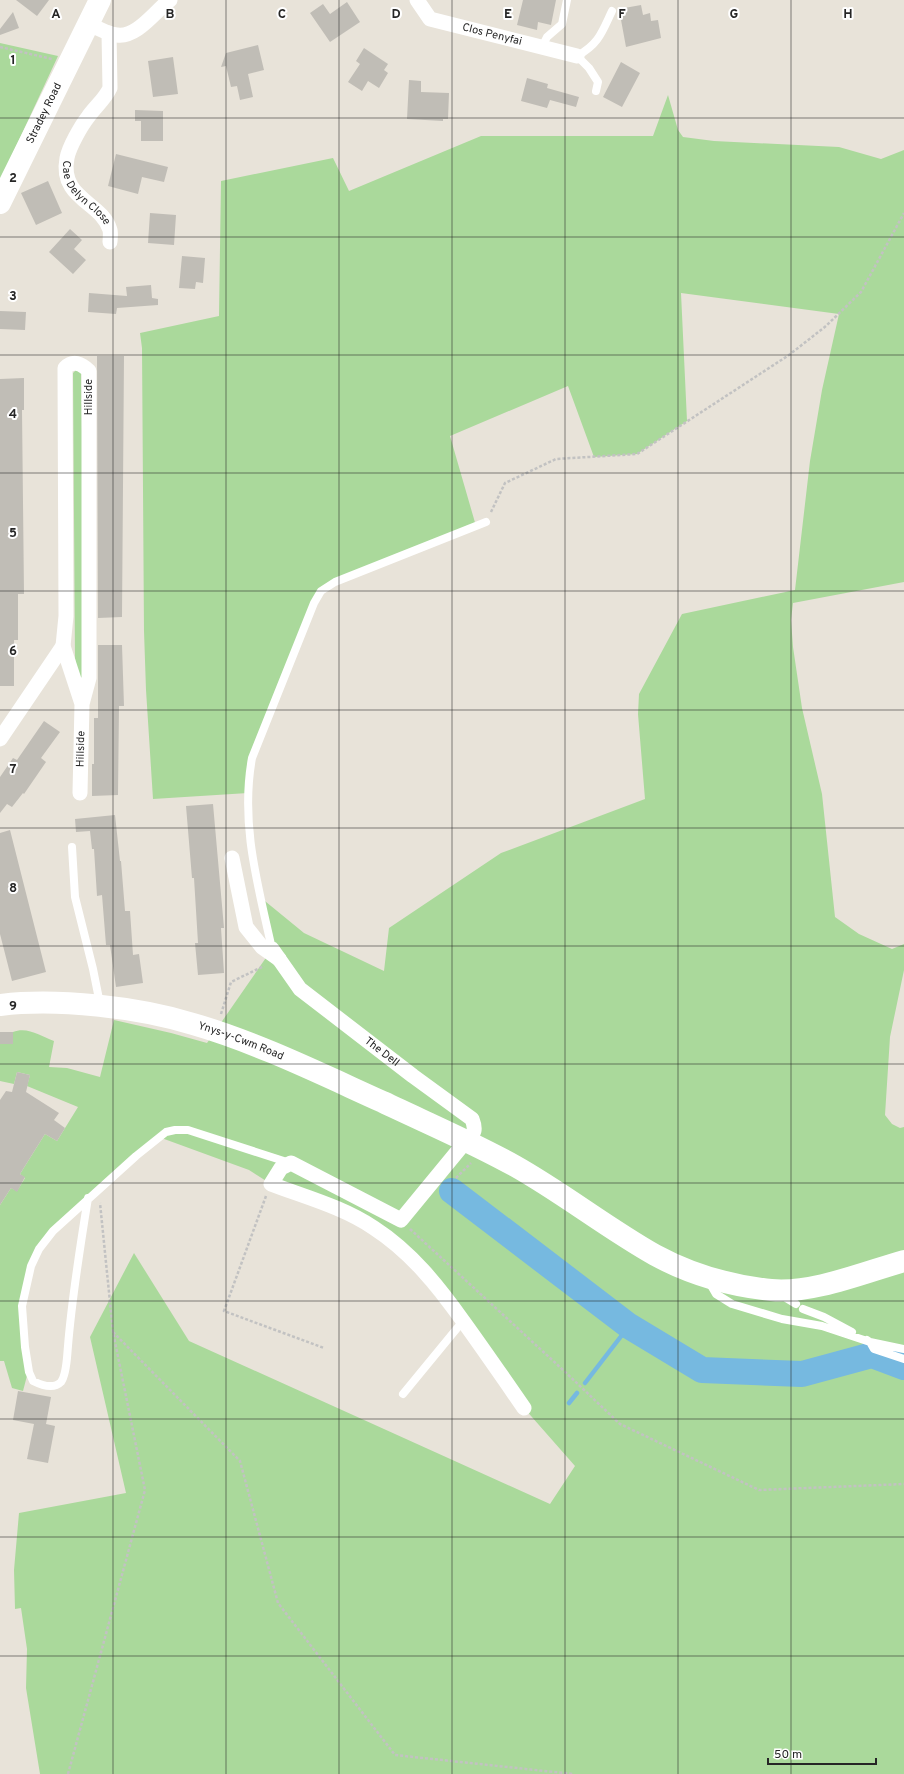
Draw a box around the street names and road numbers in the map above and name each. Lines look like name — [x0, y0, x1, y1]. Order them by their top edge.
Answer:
street label: Clos Penyfai — [461, 20, 523, 49]
street label: Stradey Road — [23, 81, 65, 146]
street label: Cae Delyn Close — [59, 160, 114, 228]
street label: Hillside — [82, 379, 96, 415]
street label: Hillside — [74, 731, 88, 767]
street label: Ynys-y-Cwm Road — [196, 1019, 286, 1064]
street label: The Dell — [361, 1034, 402, 1070]

